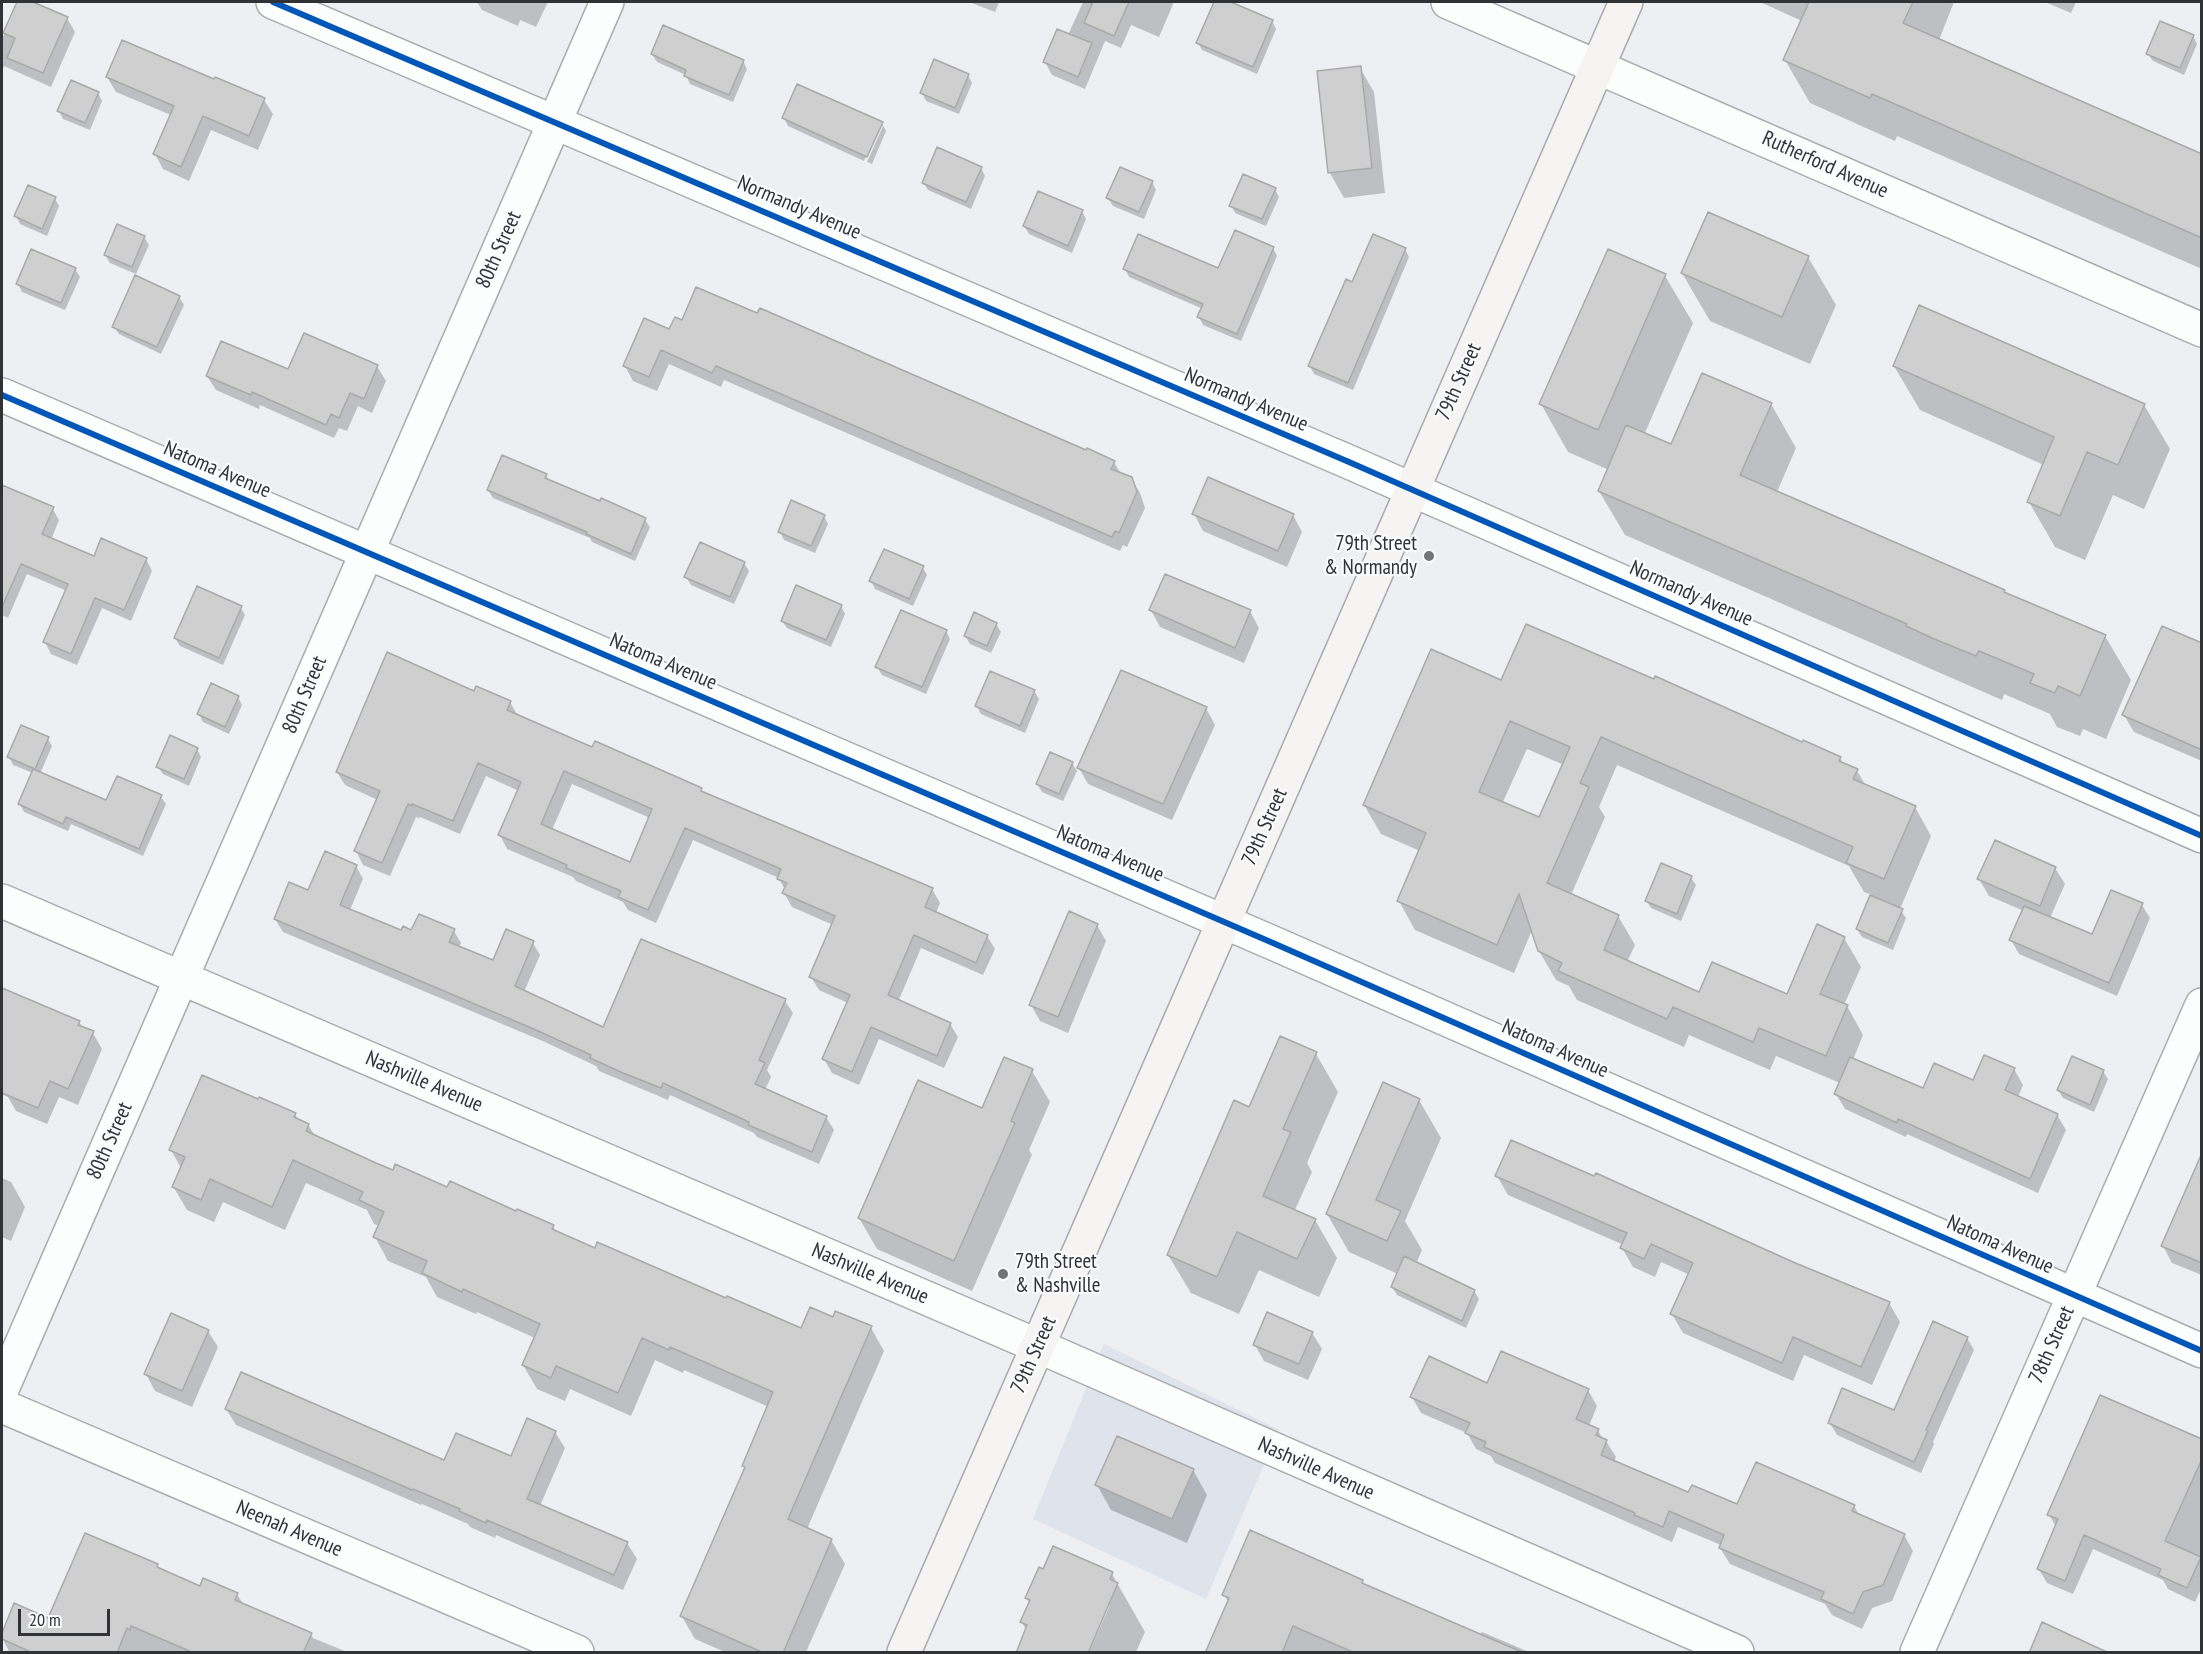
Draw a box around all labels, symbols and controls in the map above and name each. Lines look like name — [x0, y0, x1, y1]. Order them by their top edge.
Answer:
street label: Rutherford Avenue — [1758, 126, 1892, 204]
street label: Normandy Avenue — [733, 171, 865, 245]
street label: 80th Street — [471, 207, 527, 293]
street label: 79th Street — [1431, 339, 1487, 425]
street label: Normandy Avenue — [1180, 363, 1312, 437]
street label: Natoma Avenue — [160, 436, 274, 504]
place label: 79th Street & Normandy — [1324, 531, 1417, 581]
marker: 79th Street & Normandy — [1422, 549, 1436, 563]
street label: Normandy Avenue — [1626, 556, 1756, 632]
street label: Natoma Avenue — [606, 628, 720, 696]
street label: 80th Street — [277, 652, 333, 738]
street label: 79th Street — [1237, 784, 1293, 870]
street label: Natoma Avenue — [1053, 820, 1167, 888]
street label: Natoma Avenue — [1498, 1014, 1612, 1084]
street label: Nashville Avenue — [362, 1046, 486, 1118]
street label: 80th Street — [82, 1098, 138, 1184]
street label: Natoma Avenue — [1943, 1210, 2057, 1280]
street label: Nashville Avenue — [808, 1238, 932, 1310]
place label: 79th Street & Nashville — [1015, 1249, 1100, 1299]
marker: 79th Street & Nashville — [996, 1267, 1010, 1281]
street label: 78th Street — [2024, 1302, 2080, 1388]
street label: 79th Street — [1006, 1312, 1062, 1398]
street label: Nashville Avenue — [1254, 1432, 1378, 1506]
street label: Neenah Avenue — [232, 1495, 346, 1563]
scale bar — [21, 1597, 112, 1635]
text: 20 m — [29, 1608, 61, 1631]

